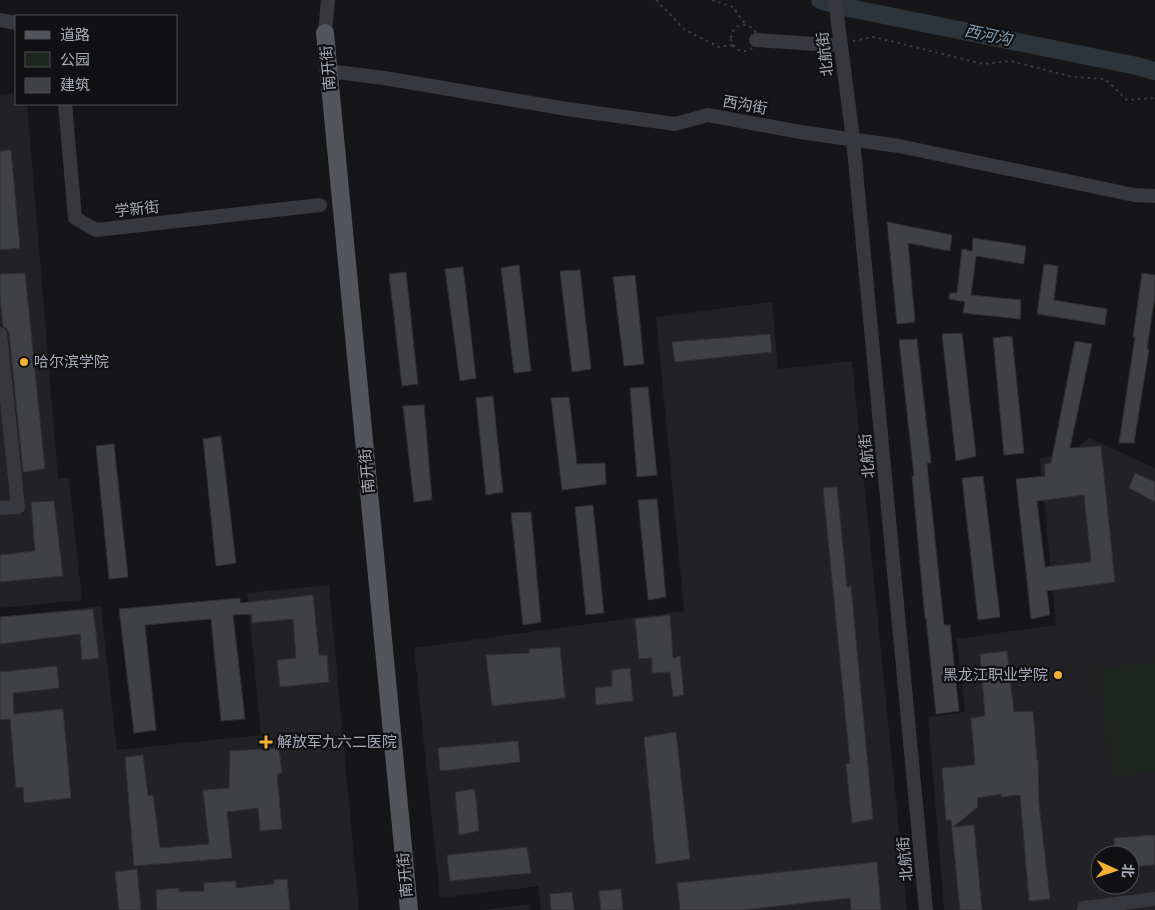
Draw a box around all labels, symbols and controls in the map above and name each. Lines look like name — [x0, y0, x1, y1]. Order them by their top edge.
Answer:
legend — [15, 15, 178, 105]
water label: 西河沟 — [963, 21, 1015, 50]
text: 道路 — [60, 26, 90, 44]
street label: 北航街 — [813, 31, 837, 77]
street label: 南开街 — [317, 45, 339, 91]
text: 公园 — [60, 51, 90, 69]
text: 建筑 — [60, 76, 90, 94]
street label: 西沟街 — [721, 92, 769, 118]
street label: 学新街 — [114, 198, 160, 220]
place label: 哈尔滨学院 — [34, 353, 109, 371]
marker: 哈尔滨学院 — [18, 356, 30, 368]
street label: 北航街 — [856, 433, 878, 479]
street label: 南开街 — [356, 448, 378, 494]
place label: 黑龙江职业学院 — [943, 666, 1048, 684]
marker: 黑龙江职业学院 — [1052, 669, 1064, 681]
place label: 解放军九六二医院 — [277, 733, 397, 751]
marker: 解放军九六二医院 — [259, 735, 273, 749]
street label: 北航街 — [894, 836, 916, 882]
north arrow — [1090, 845, 1140, 895]
street label: 南开街 — [394, 852, 416, 898]
text: 北 — [1119, 863, 1136, 878]

